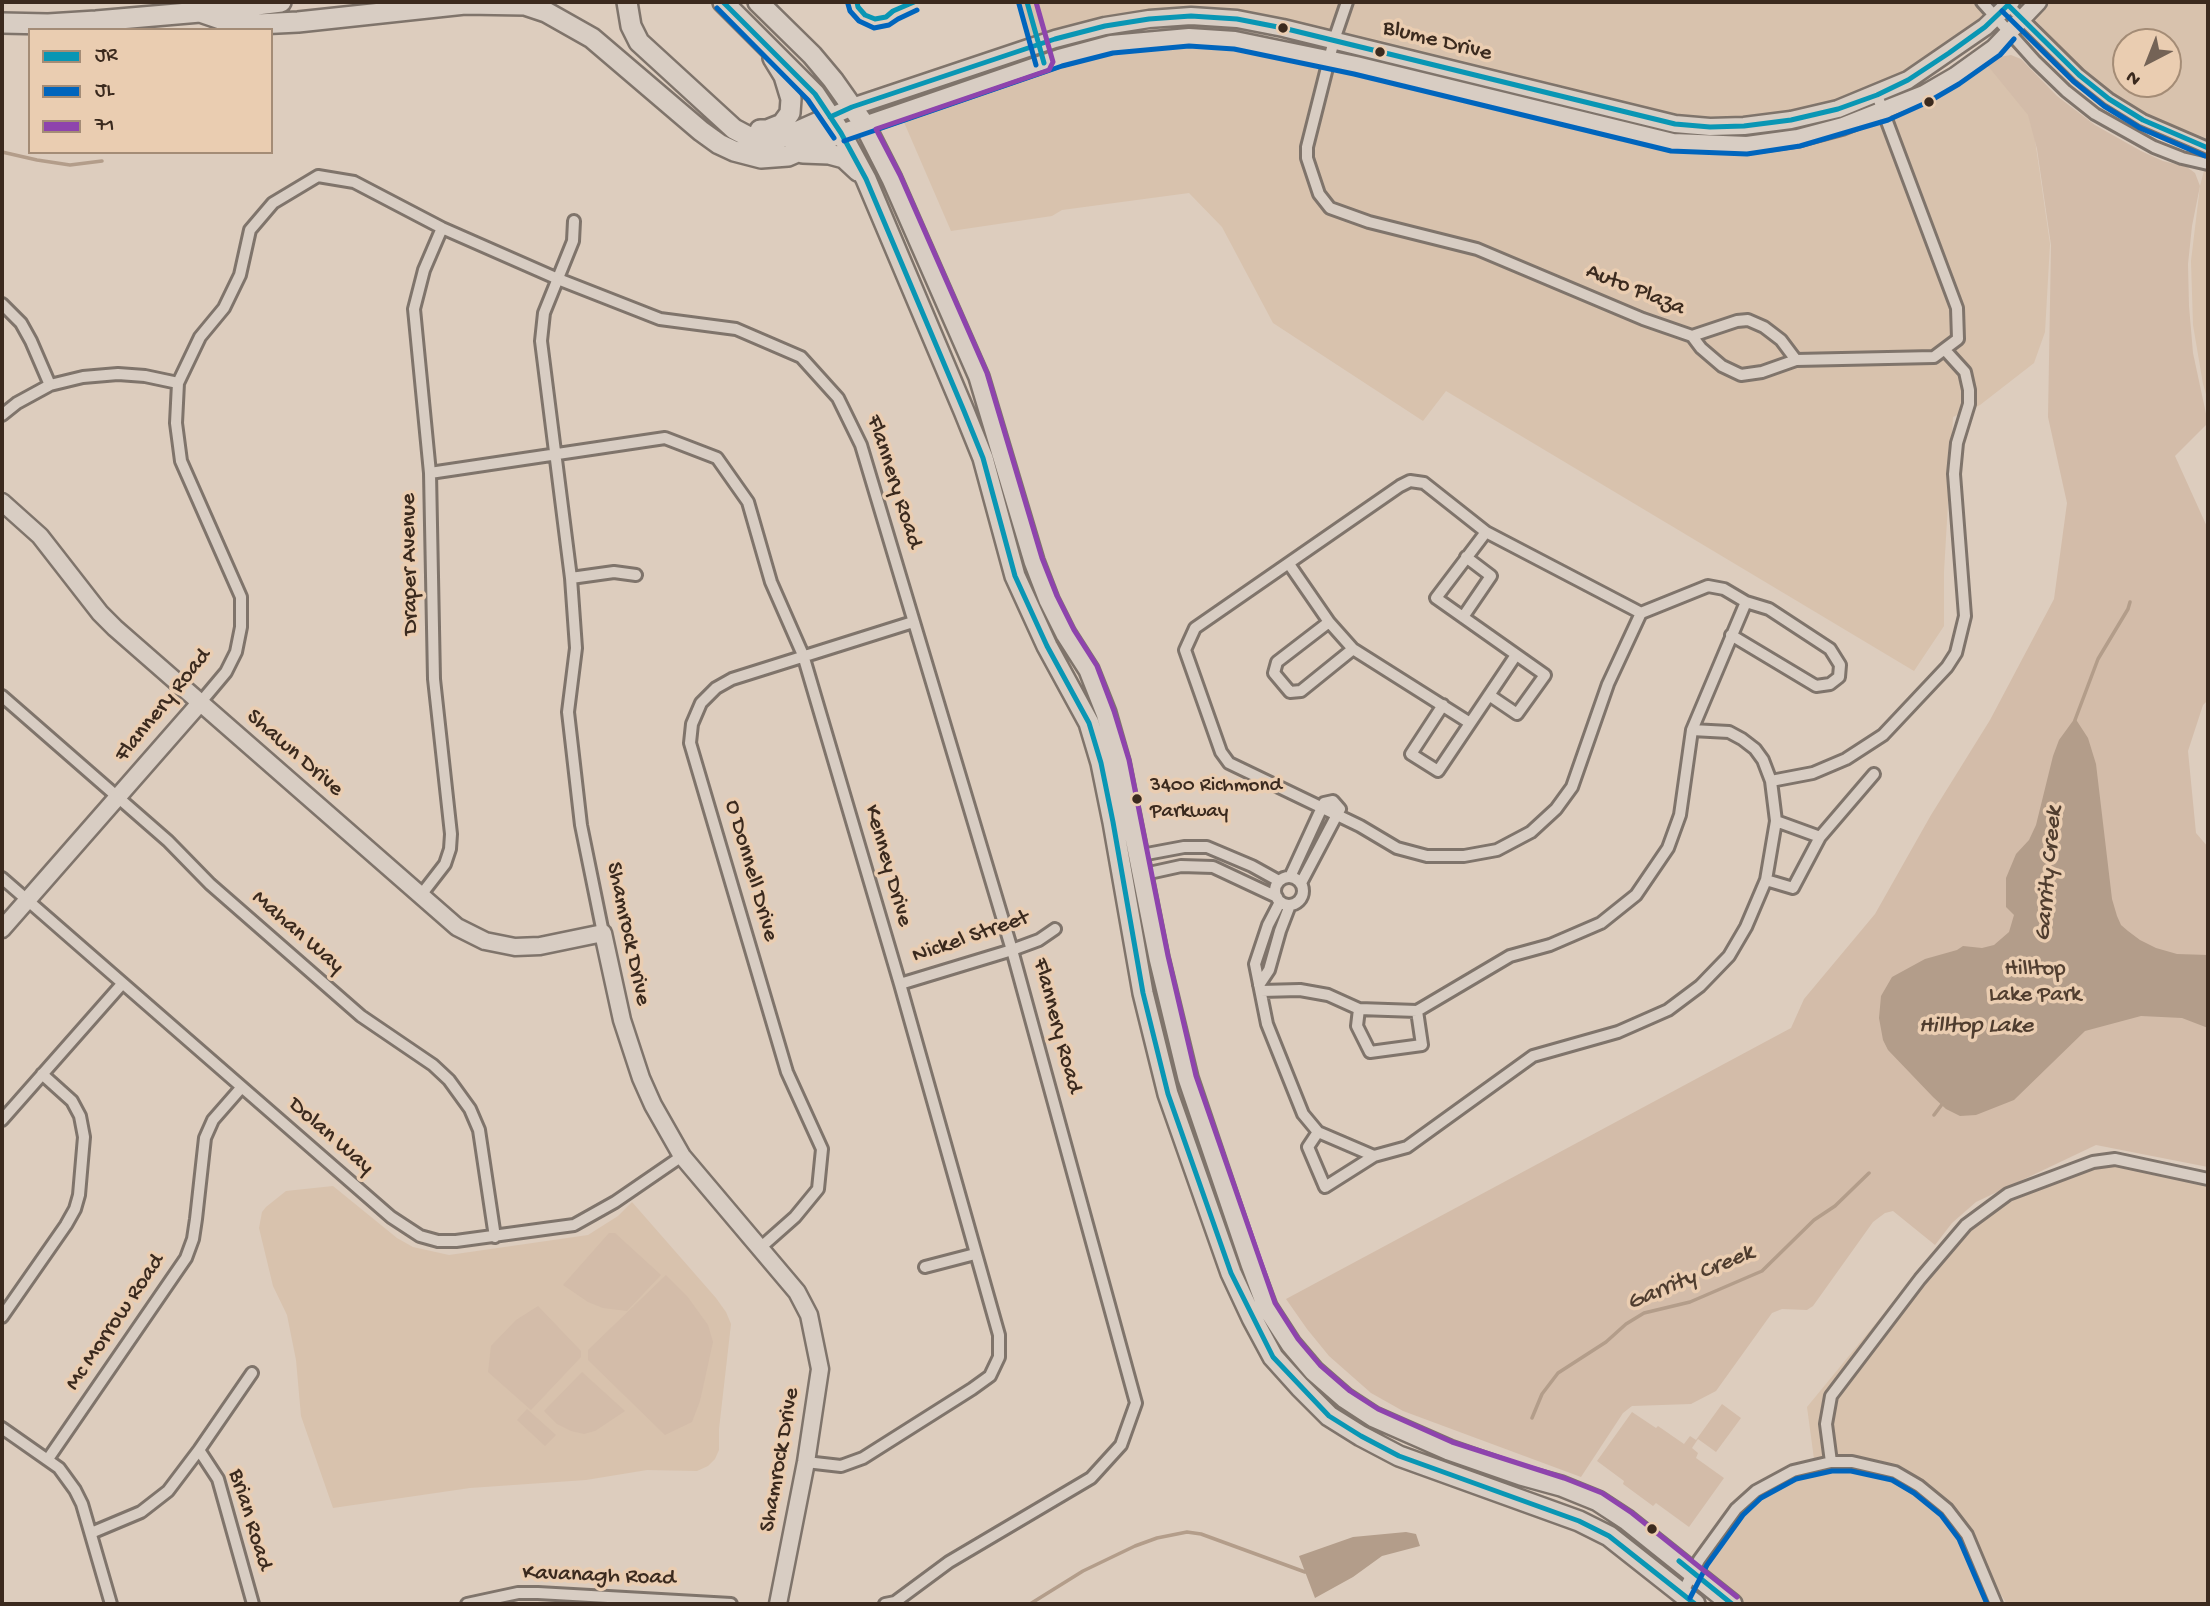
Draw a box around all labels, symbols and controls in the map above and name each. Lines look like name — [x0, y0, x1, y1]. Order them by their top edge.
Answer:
street label: Blume Drive — [1380, 15, 1494, 69]
unlabelled marker — [1276, 21, 1290, 35]
legend — [28, 28, 273, 154]
north arrow — [2112, 28, 2182, 98]
text: JR — [95, 44, 117, 69]
unlabelled marker — [1373, 45, 1387, 59]
text: N — [2122, 65, 2146, 90]
text: JL — [95, 79, 114, 104]
unlabelled marker — [1922, 95, 1936, 109]
text: 71 — [95, 114, 114, 139]
street label: Auto Plaza — [1581, 259, 1689, 323]
street label: Flannery Road — [858, 412, 928, 552]
street label: Draper Avenue — [396, 493, 426, 635]
street label: Flannery Road — [110, 644, 218, 768]
street label: Shawn Drive — [240, 704, 348, 804]
place label: 3400 Richmond Parkway — [1150, 774, 1282, 824]
marker: 3400 Richmond Parkway — [1130, 792, 1144, 806]
street label: O Donnell Drive — [717, 797, 783, 945]
street label: Kenney Drive — [856, 802, 918, 930]
water label: Garrity Creek — [2030, 806, 2070, 942]
street label: Shamrock Drive — [598, 860, 656, 1008]
street label: Mahan Way — [245, 885, 349, 981]
street label: Nickel Street — [909, 905, 1033, 971]
street label: Flannery Road — [1025, 956, 1087, 1096]
park label: Hilltop Lake Park — [1989, 956, 2081, 1010]
water label: Hilltop Lake — [1919, 1013, 2033, 1041]
street label: Dolan Way — [281, 1092, 379, 1182]
water label: Garrity Creek — [1623, 1239, 1759, 1319]
street label: Mc Morrow Road — [60, 1249, 172, 1397]
street label: Shamrock Drive — [755, 1386, 807, 1534]
street label: Brian Road — [221, 1466, 277, 1574]
unlabelled marker — [1645, 1522, 1659, 1536]
street label: Kavanagh Road — [522, 1561, 676, 1593]

